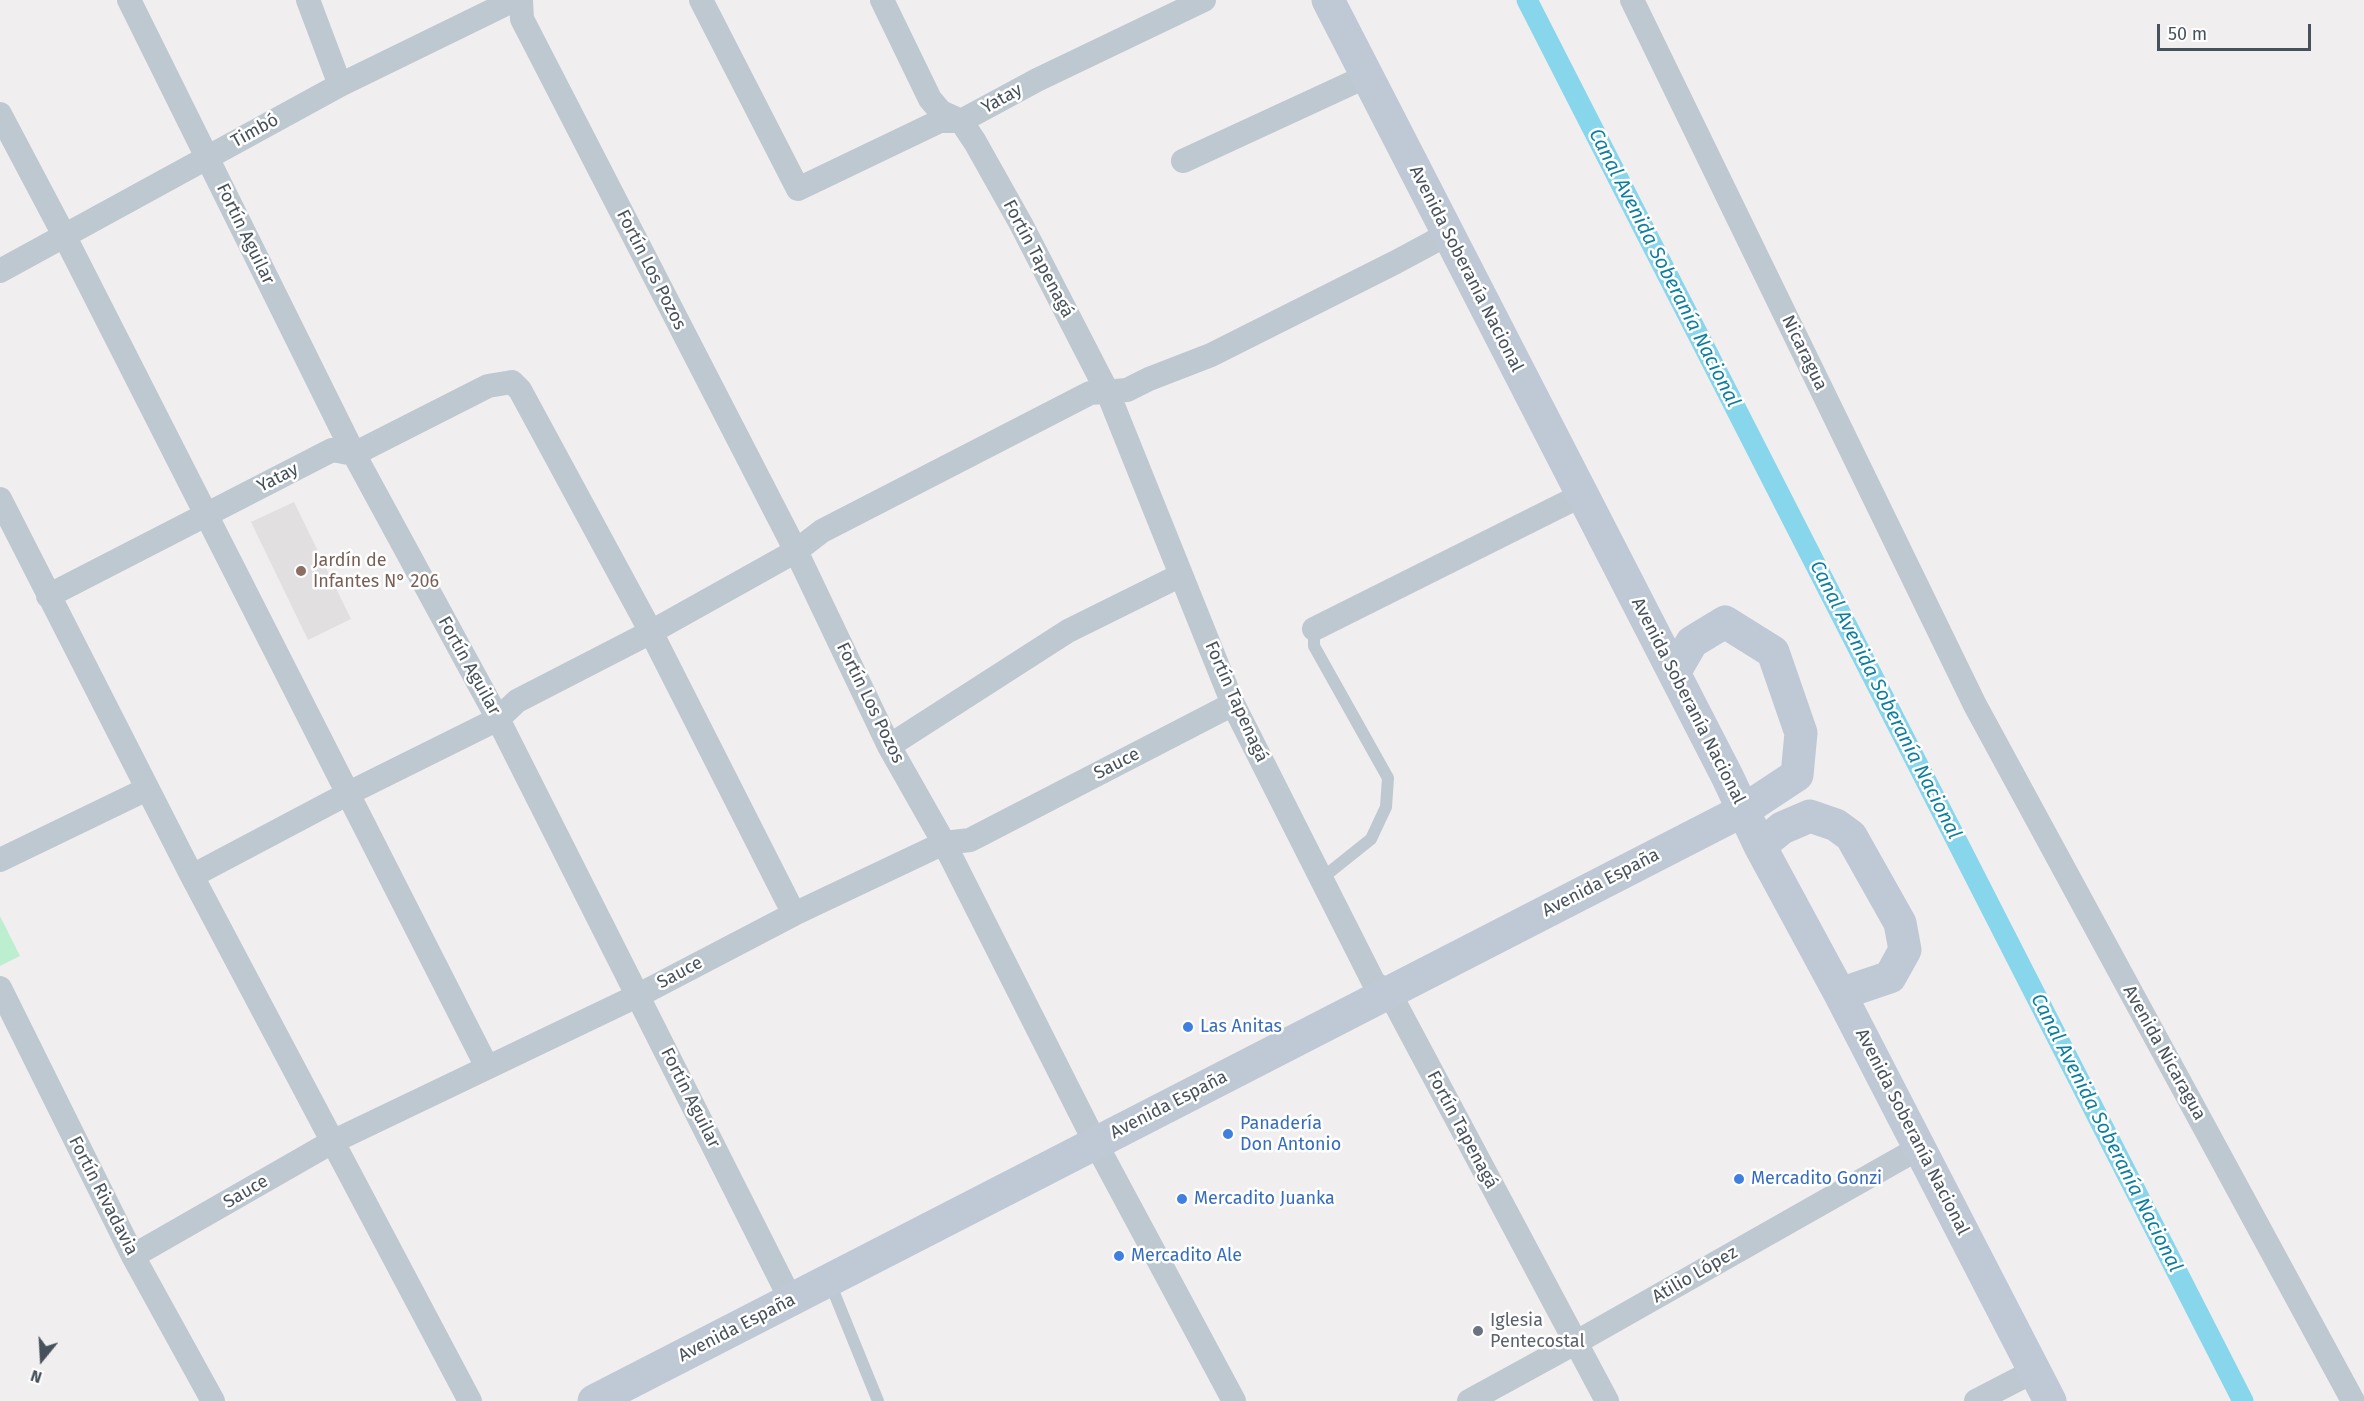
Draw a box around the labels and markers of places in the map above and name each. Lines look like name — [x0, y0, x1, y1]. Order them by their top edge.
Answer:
place label: Jardín de Infantes N° 206 — [313, 550, 439, 592]
marker: Jardín de Infantes N° 206 — [294, 564, 308, 578]
place label: Las Anitas — [1200, 1016, 1282, 1038]
marker: Las Anitas — [1181, 1020, 1195, 1034]
place label: Panadería Don Antonio — [1240, 1113, 1341, 1156]
marker: Panadería Don Antonio — [1221, 1127, 1235, 1141]
place label: Mercadito Gonzi — [1751, 1168, 1882, 1190]
marker: Mercadito Gonzi — [1732, 1172, 1746, 1186]
place label: Mercadito Juanka — [1194, 1188, 1335, 1210]
marker: Mercadito Juanka — [1175, 1192, 1189, 1206]
place label: Mercadito Ale — [1131, 1245, 1242, 1267]
marker: Mercadito Ale — [1112, 1249, 1126, 1263]
place label: Iglesia Pentecostal — [1490, 1310, 1585, 1352]
marker: Iglesia Pentecostal — [1471, 1324, 1485, 1338]

